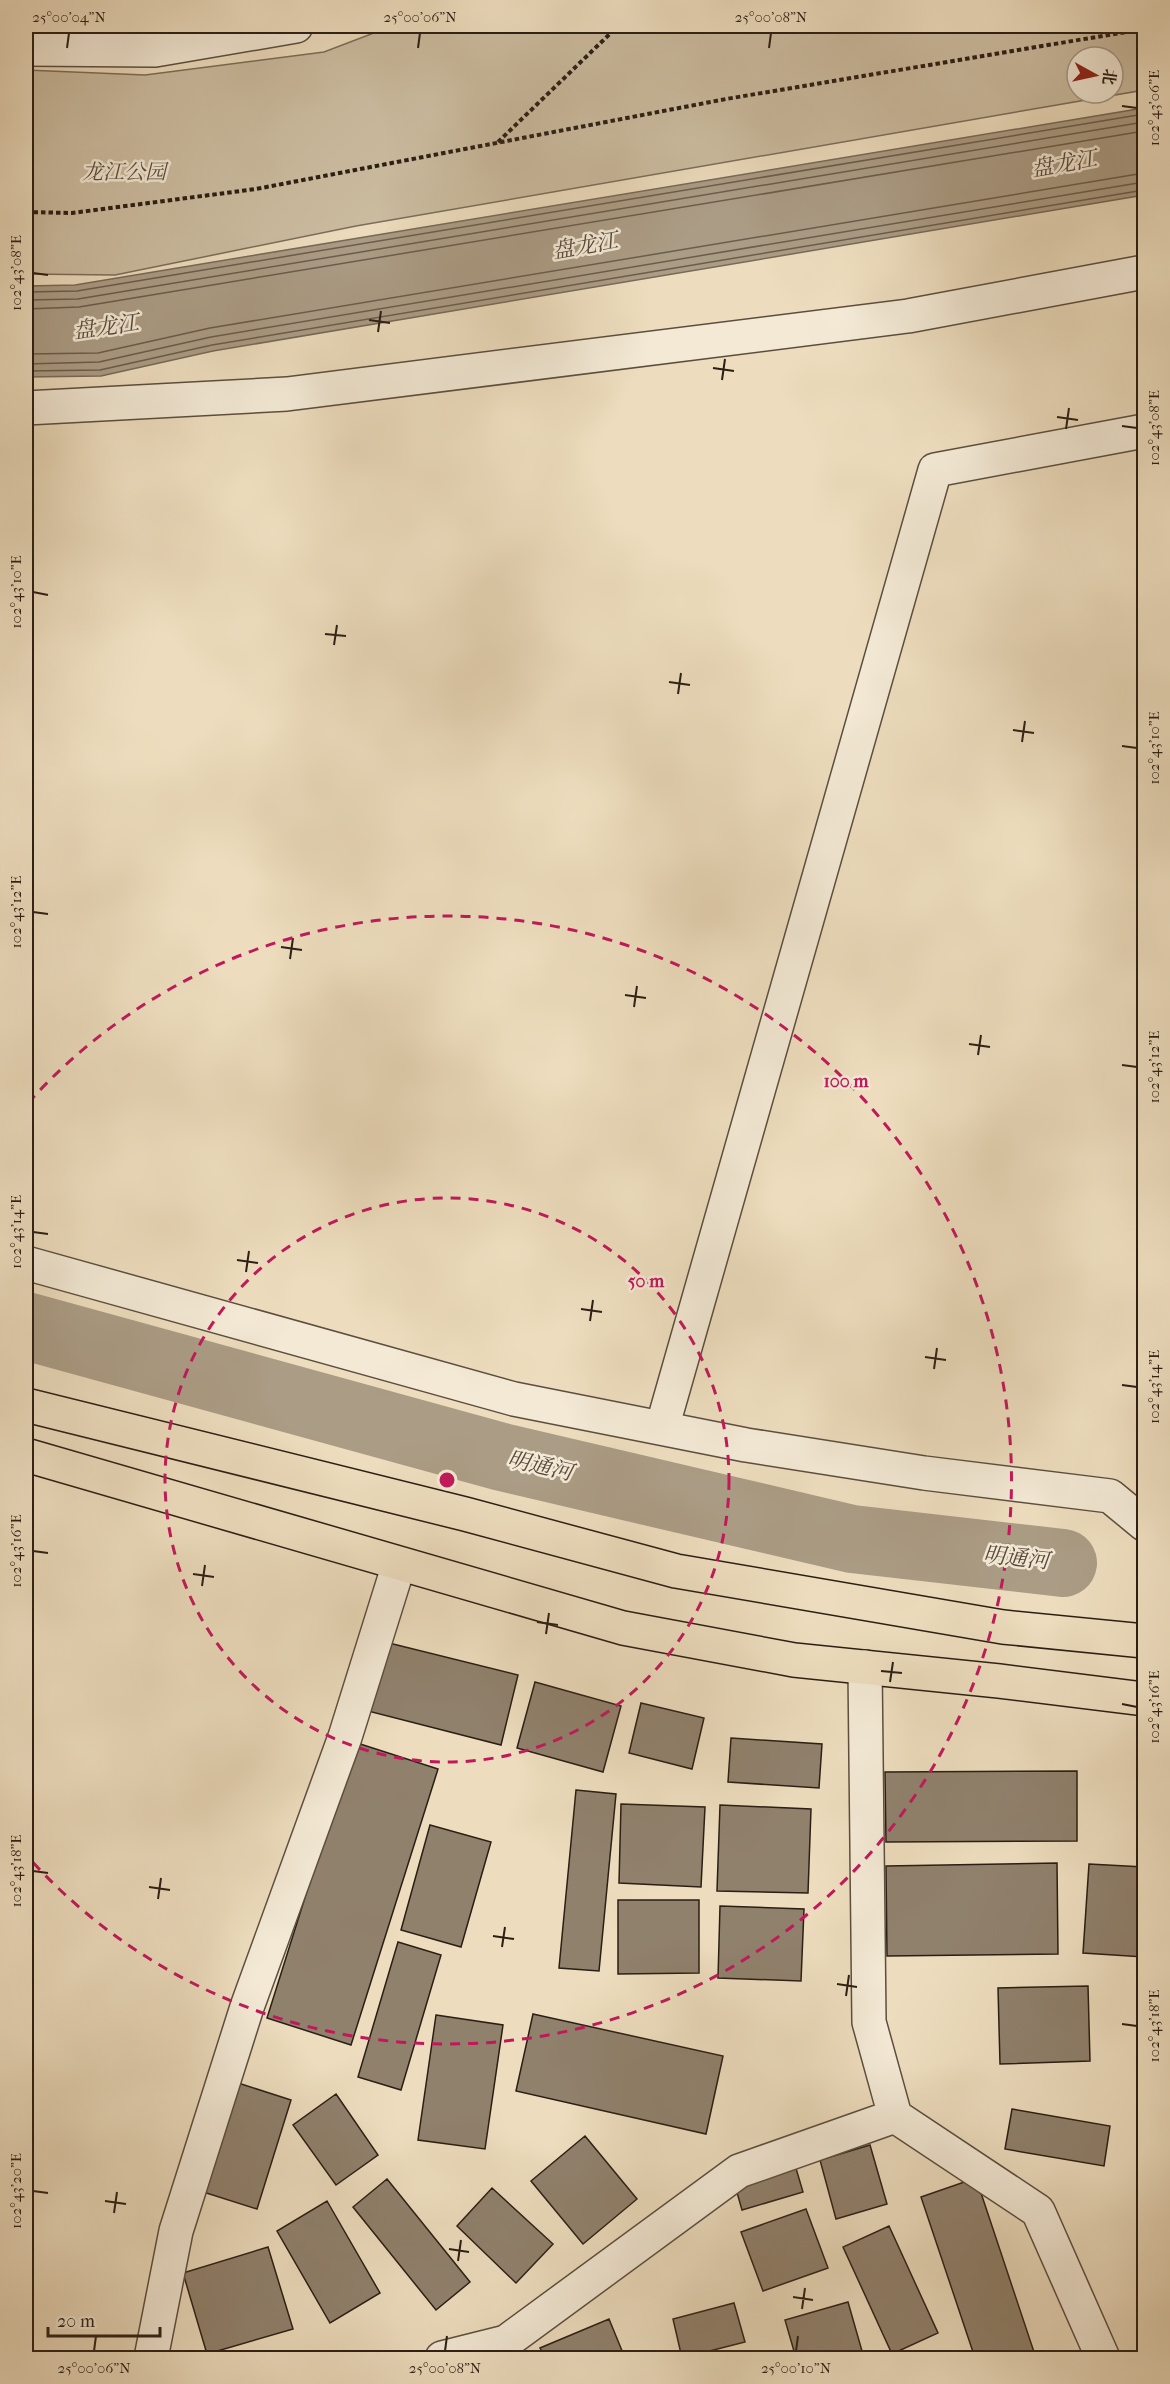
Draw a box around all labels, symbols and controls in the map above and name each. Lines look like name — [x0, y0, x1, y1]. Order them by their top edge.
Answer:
text: 25°00'04"N — [32, 8, 106, 26]
text: 25°00'06"N — [383, 8, 457, 26]
text: 25°00'08"N — [735, 8, 808, 26]
north arrow — [1065, 45, 1125, 105]
text: 北 — [1099, 68, 1120, 86]
text: 102°43'06"E — [1145, 70, 1163, 146]
water label: 盘龙江 — [1029, 145, 1102, 183]
park label: 龙江公园 — [82, 160, 169, 184]
water label: 盘龙江 — [550, 227, 623, 265]
text: 102°43'08"E — [7, 235, 25, 311]
water label: 盘龙江 — [72, 309, 143, 344]
text: 102°43'08"E — [1145, 390, 1163, 466]
text: 102°43'10"E — [7, 555, 25, 629]
text: 102°43'10"E — [1145, 711, 1163, 785]
text: 102°43'12"E — [7, 875, 25, 949]
text: 102°43'12"E — [1145, 1030, 1163, 1104]
text: 100 m — [823, 1071, 870, 1092]
text: 102°43'14"E — [7, 1195, 25, 1269]
text: 50 m — [628, 1271, 665, 1292]
text: 102°43'14"E — [1145, 1350, 1163, 1424]
water label: 明通河 — [505, 1446, 579, 1487]
centre of rings — [437, 1470, 457, 1490]
text: 102°43'16"E — [7, 1514, 25, 1588]
water label: 明通河 — [982, 1542, 1054, 1575]
text: 102°43'16"E — [1145, 1670, 1163, 1744]
text: 102°43'18"E — [7, 1835, 25, 1907]
text: 102°43'18"E — [1145, 1990, 1163, 2062]
text: 102°43'20"E — [7, 2153, 25, 2229]
scale bar — [48, 2300, 160, 2338]
text: 20 m — [57, 2311, 95, 2332]
text: 25°00'06"N — [57, 2359, 131, 2377]
text: 25°00'08"N — [409, 2359, 482, 2377]
text: 25°00'10"N — [761, 2359, 832, 2377]

